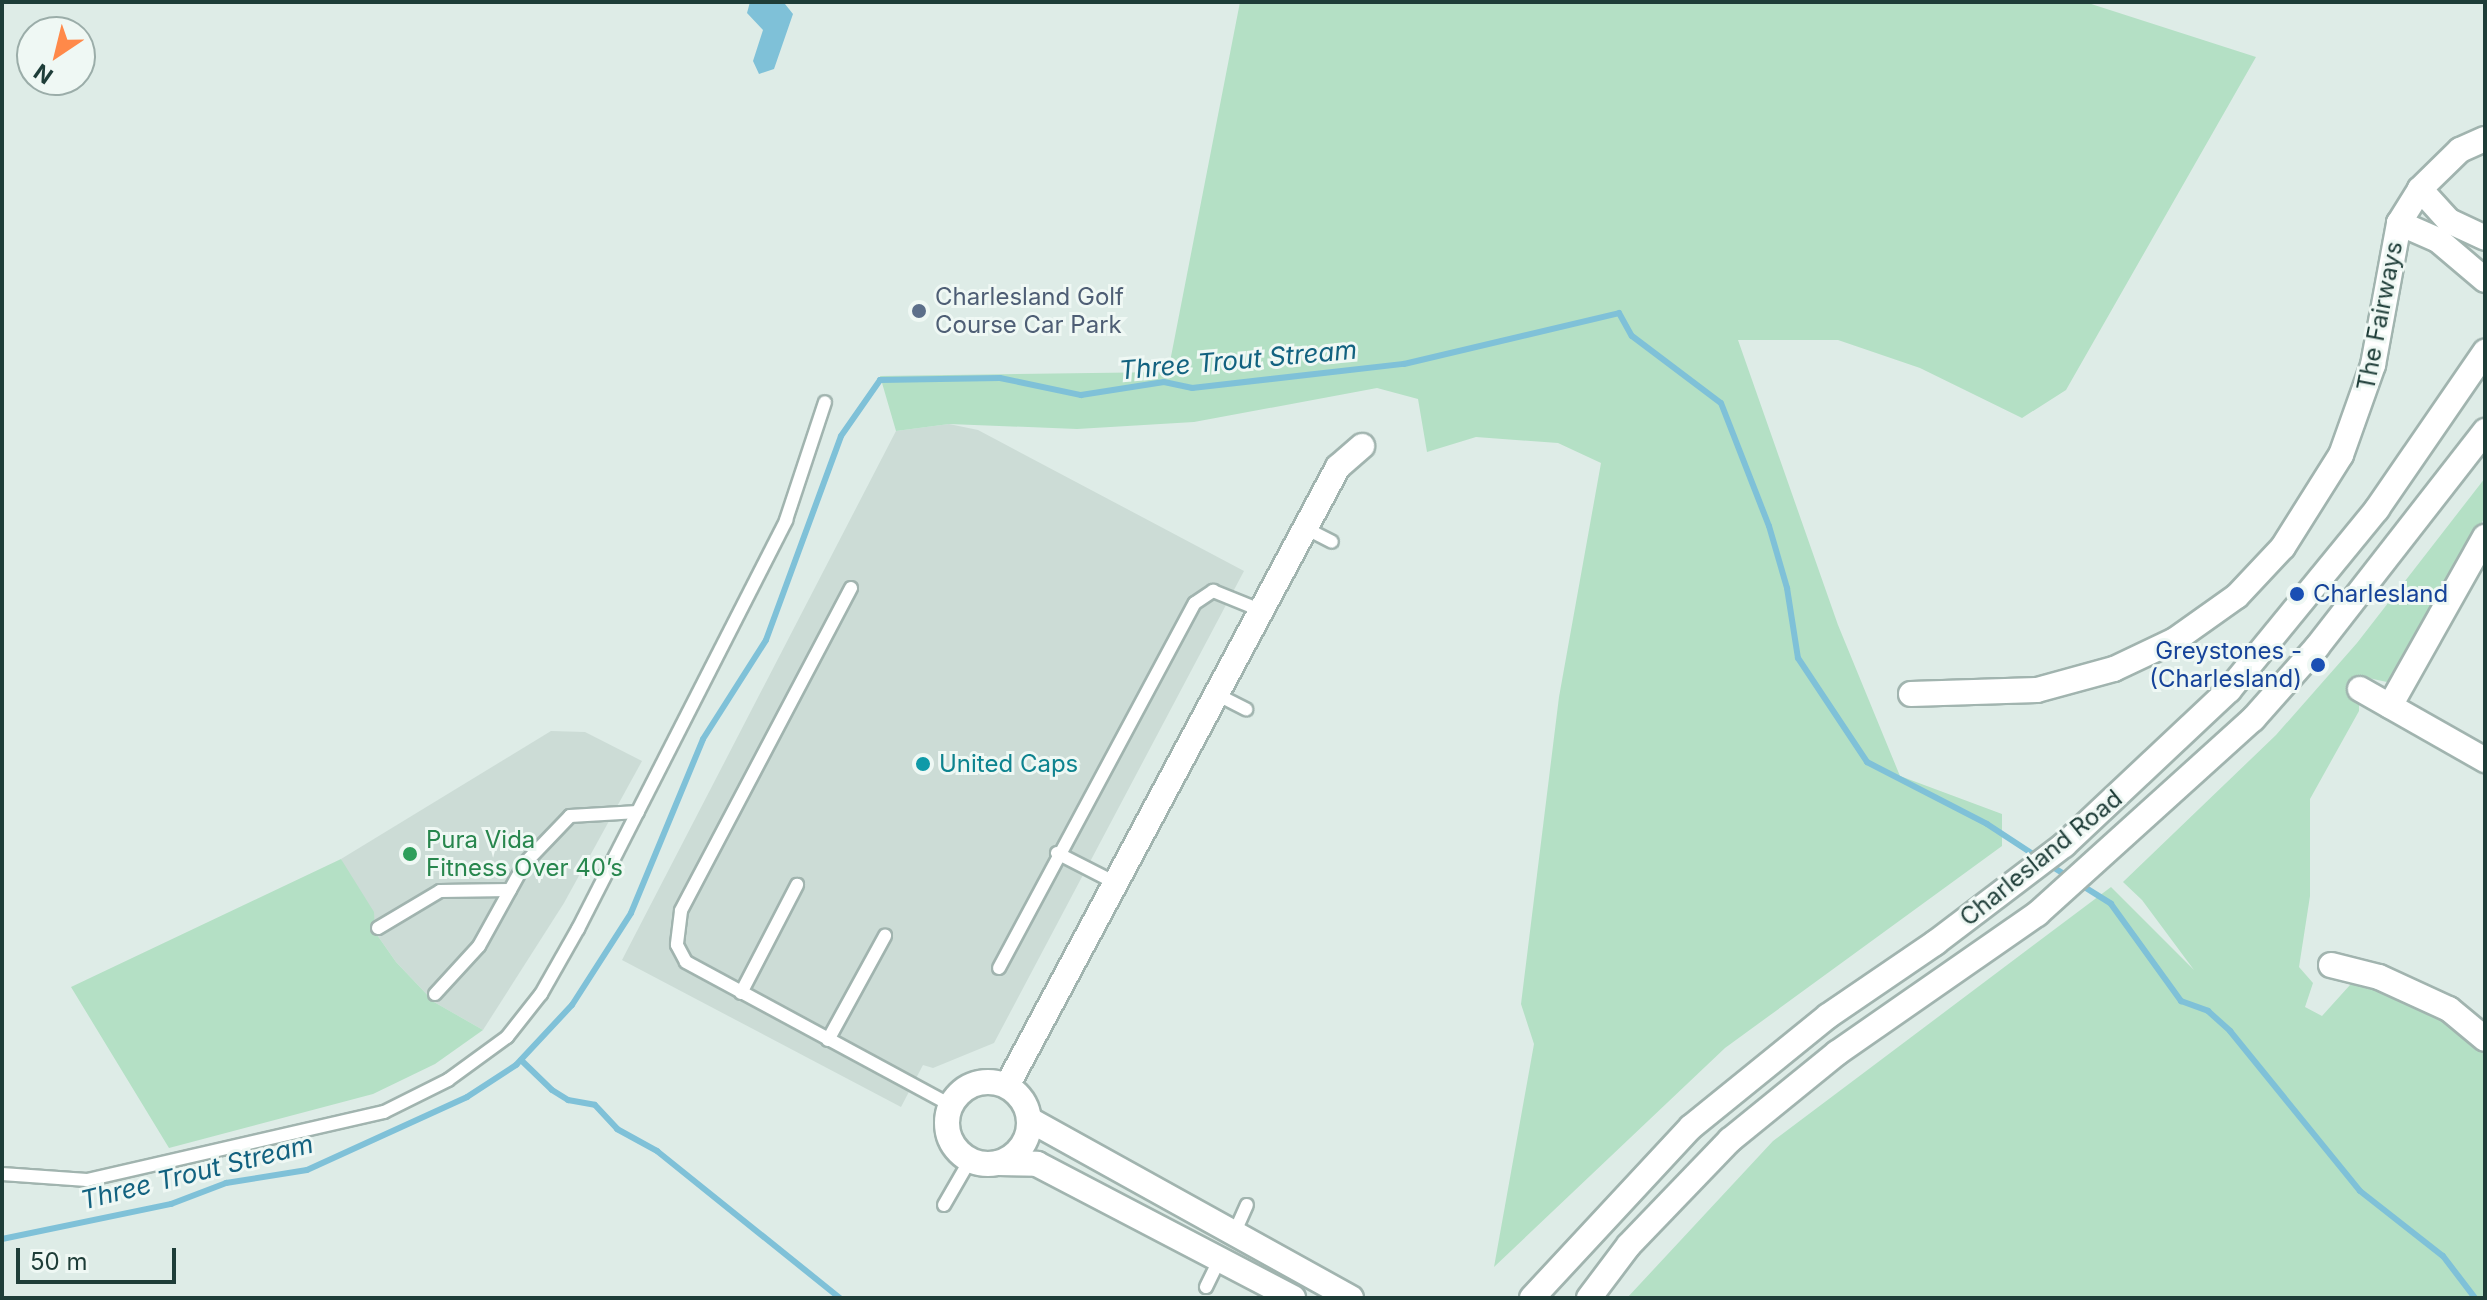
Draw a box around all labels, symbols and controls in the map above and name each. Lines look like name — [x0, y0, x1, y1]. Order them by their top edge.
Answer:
north arrow — [16, 16, 96, 96]
text: N — [29, 59, 58, 89]
street label: The Fairways — [2351, 239, 2409, 393]
place label: Charlesland Golf Course Car Park — [935, 283, 1124, 339]
marker: Charlesland Golf Course Car Park — [910, 302, 928, 320]
water label: Three Trout Stream — [1118, 334, 1358, 386]
place label: Charlesland — [2313, 580, 2448, 608]
marker: Charlesland — [2288, 585, 2306, 603]
place label: Greystones - (Charlesland) — [2149, 637, 2302, 693]
marker: Greystones - (Charlesland) — [2309, 656, 2327, 674]
place label: United Caps — [939, 750, 1078, 778]
marker: United Caps — [914, 755, 932, 773]
street label: Charlesland Road — [1954, 784, 2128, 932]
place label: Pura Vida Fitness Over 40’s — [426, 826, 623, 882]
marker: Pura Vida Fitness Over 40’s — [401, 845, 419, 863]
water label: Three Trout Stream — [77, 1128, 317, 1216]
scale bar — [20, 1232, 180, 1282]
text: 50 m — [30, 1247, 88, 1276]

